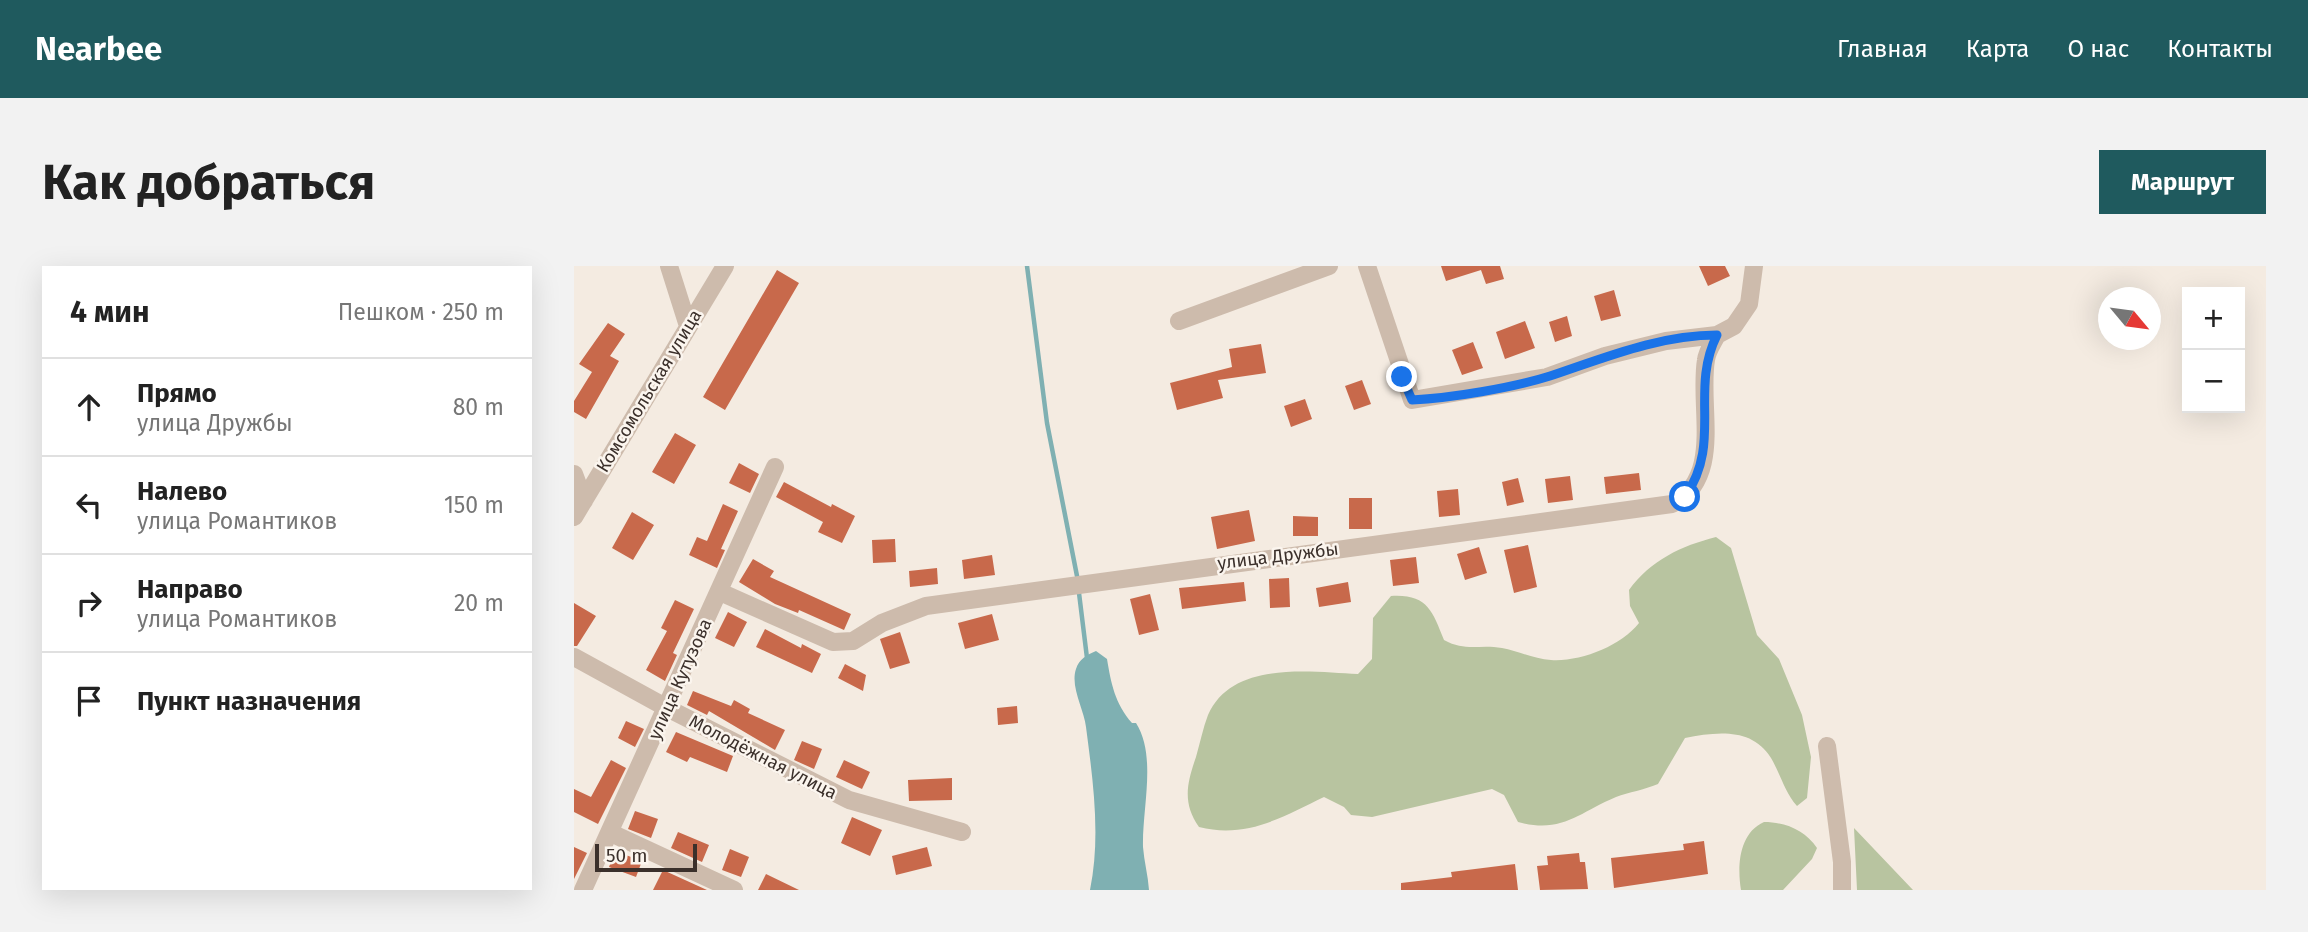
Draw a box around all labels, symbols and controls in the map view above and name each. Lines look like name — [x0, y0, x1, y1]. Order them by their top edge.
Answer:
text: Nearbee — [35, 29, 162, 69]
text: Главная — [1837, 35, 1928, 63]
text: Карта — [1966, 35, 2029, 63]
text: О нас — [2067, 35, 2129, 63]
text: Контакты — [2167, 35, 2273, 63]
button: Маршрут — [2099, 150, 2266, 214]
text: Как добраться — [42, 153, 375, 212]
north arrow — [2098, 287, 2161, 350]
map controls — [2182, 287, 2245, 413]
button: + — [2182, 287, 2245, 350]
text: 4 мин — [70, 294, 150, 330]
text: Пешком · 250 m — [338, 298, 504, 326]
street label: Комсомольская улица — [592, 306, 706, 476]
button: − — [2182, 350, 2245, 413]
route end — [1386, 361, 1417, 392]
text: Прямо — [137, 378, 217, 409]
icon: ahead — [70, 388, 108, 426]
text: 80 m — [453, 393, 504, 421]
text: улица Дружбы — [137, 409, 293, 437]
text: Налево — [137, 476, 227, 507]
route start — [1669, 481, 1700, 512]
icon: left — [70, 486, 108, 524]
text: 150 m — [444, 491, 504, 519]
text: улица Романтиков — [137, 507, 337, 535]
street label: улица Дружбы — [1216, 538, 1340, 574]
text: Направо — [137, 574, 243, 605]
icon: right — [70, 584, 108, 622]
text: 20 m — [454, 589, 504, 617]
text: улица Романтиков — [137, 605, 337, 633]
street label: улица Кутузова — [643, 615, 717, 743]
icon: arrive — [70, 682, 108, 720]
text: Пункт назначения — [137, 686, 361, 717]
street label: Молодёжная улица — [685, 710, 841, 804]
scale bar — [595, 841, 696, 873]
text: 50 m — [606, 844, 647, 867]

